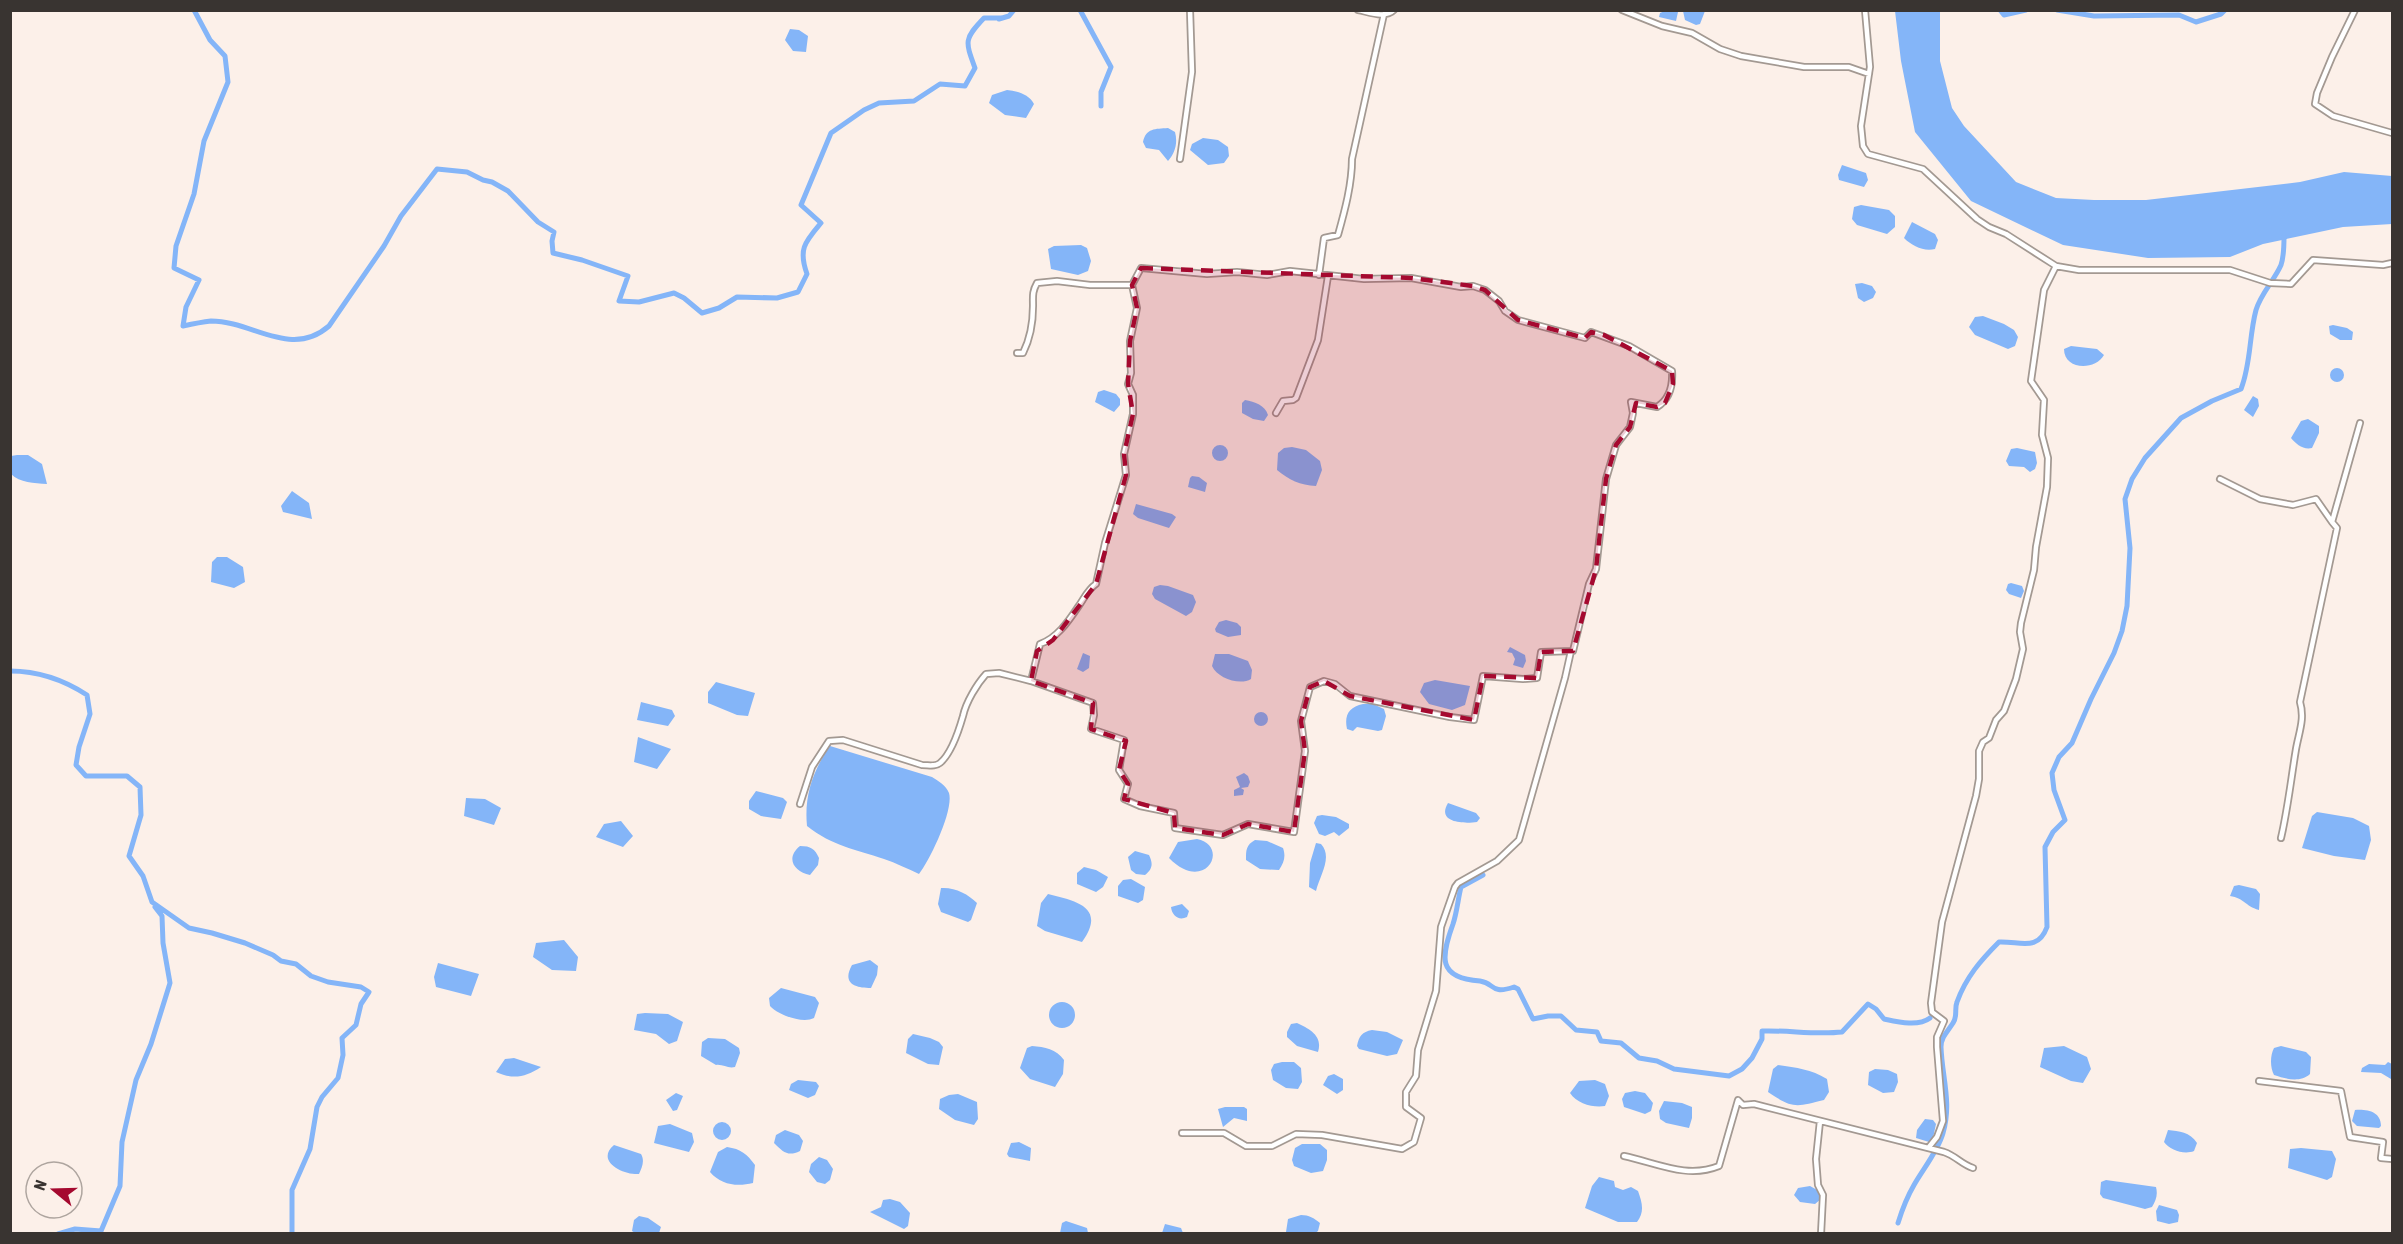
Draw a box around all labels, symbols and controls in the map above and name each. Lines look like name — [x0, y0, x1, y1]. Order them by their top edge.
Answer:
north arrow — [24, 1160, 84, 1220]
text: N — [30, 1178, 50, 1193]

